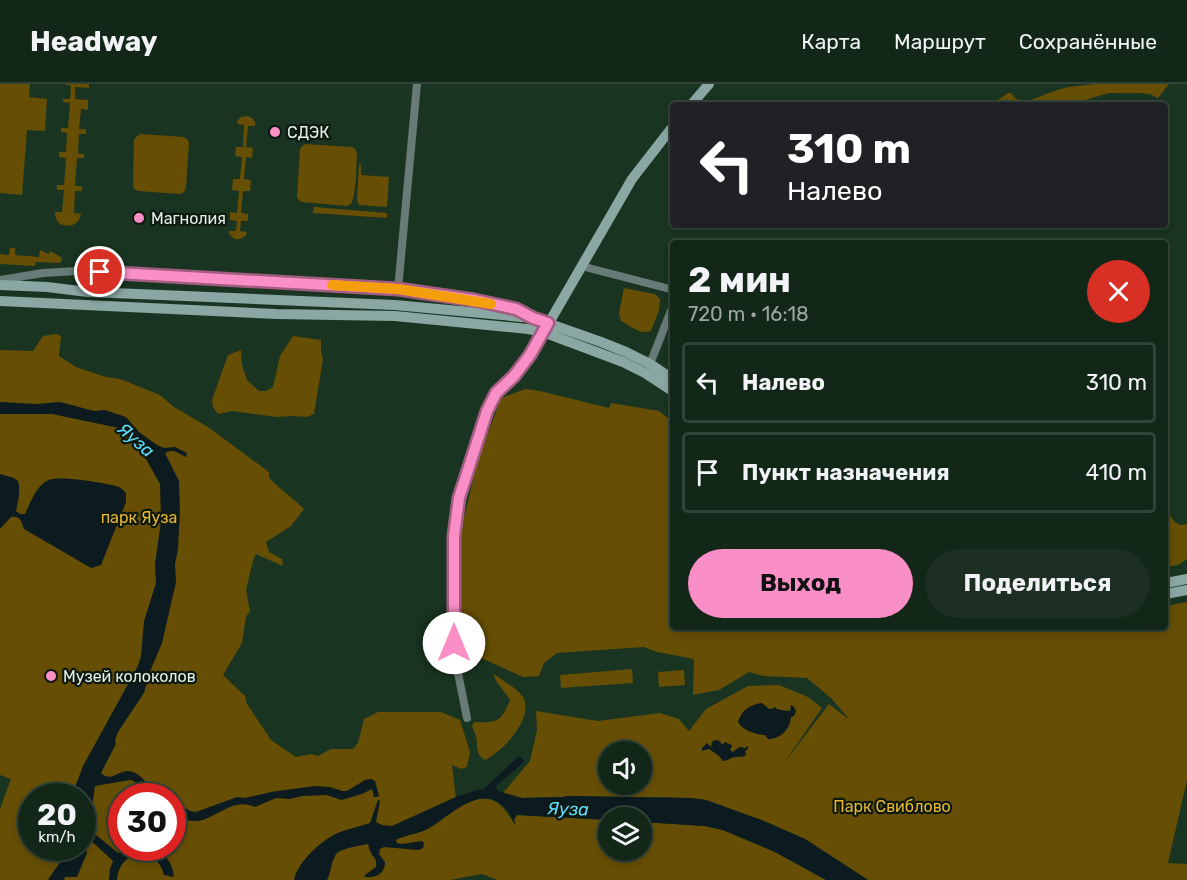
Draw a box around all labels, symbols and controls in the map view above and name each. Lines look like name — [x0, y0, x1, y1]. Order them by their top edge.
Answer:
text: Headway — [30, 25, 157, 58]
text: Карта — [801, 29, 861, 54]
text: Маршрут — [894, 29, 986, 54]
text: Сохранённые — [1019, 29, 1157, 54]
place label: СДЭК — [287, 123, 329, 142]
text: 310 m — [787, 124, 911, 174]
marker: СДЭК — [268, 125, 282, 139]
icon: left — [688, 126, 766, 204]
text: Налево — [787, 175, 883, 207]
place label: Магнолия — [151, 209, 226, 228]
marker: Магнолия — [132, 211, 146, 225]
pin — [74, 246, 125, 297]
icon: arrive — [83, 255, 116, 288]
text: 2 мин — [688, 258, 791, 301]
button: close — [1087, 260, 1150, 323]
text: 720 m · 16:18 — [688, 302, 809, 326]
icon: left — [691, 366, 724, 399]
text: Налево — [742, 369, 825, 396]
text: 310 m — [1086, 369, 1147, 396]
water label: Яуза — [113, 418, 159, 462]
icon: arrive — [691, 456, 724, 489]
text: Пункт назначения — [742, 459, 950, 486]
text: 410 m — [1085, 459, 1147, 486]
park label: парк Яуза — [101, 508, 177, 527]
button: Выход — [688, 549, 913, 618]
button: Поделиться — [925, 549, 1150, 618]
position arrow — [422, 611, 486, 675]
place label: Музей колоколов — [63, 667, 196, 686]
marker: Музей колоколов — [44, 669, 58, 683]
map controls — [598, 741, 652, 861]
button: sound — [598, 741, 652, 795]
speed limit sign: 30 — [108, 783, 186, 861]
text: 20 — [37, 797, 77, 833]
water label: Яуза — [547, 797, 590, 821]
park label: Парк Свиблово — [833, 797, 951, 816]
button: layers — [598, 807, 652, 861]
text: km/h — [38, 828, 76, 846]

